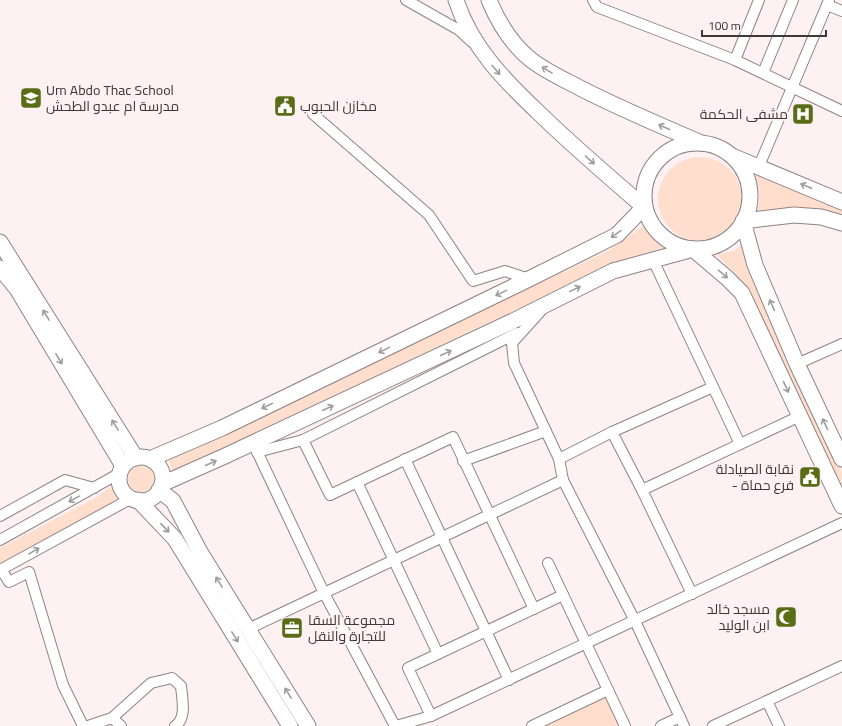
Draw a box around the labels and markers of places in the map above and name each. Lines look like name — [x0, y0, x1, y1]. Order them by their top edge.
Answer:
place label: Um Abdo Thac School مدرسة ام عبدو الطحش — [46, 77, 179, 119]
school or university icon: Um Abdo Thac School مدرسة ام عبدو الطحش — [18, 85, 44, 111]
public building icon: مخازن الحبوب — [272, 93, 298, 119]
place label: مخازن الحبوب — [300, 93, 377, 119]
place label: مشفى الحكمة — [700, 101, 788, 127]
hospital icon: مشفى الحكمة — [790, 101, 816, 127]
place label: نقابة الصيادلة - فرع حماة — [716, 456, 794, 498]
public building icon: نقابة الصيادلة - فرع حماة — [797, 464, 823, 490]
place label: مسجد خالد ابن الوليد — [707, 596, 770, 638]
mosque icon: مسجد خالد ابن الوليد — [773, 604, 799, 630]
place label: مجموعة السقا للتجارة والنقل — [308, 607, 395, 649]
office icon: مجموعة السقا للتجارة والنقل — [279, 615, 305, 641]

